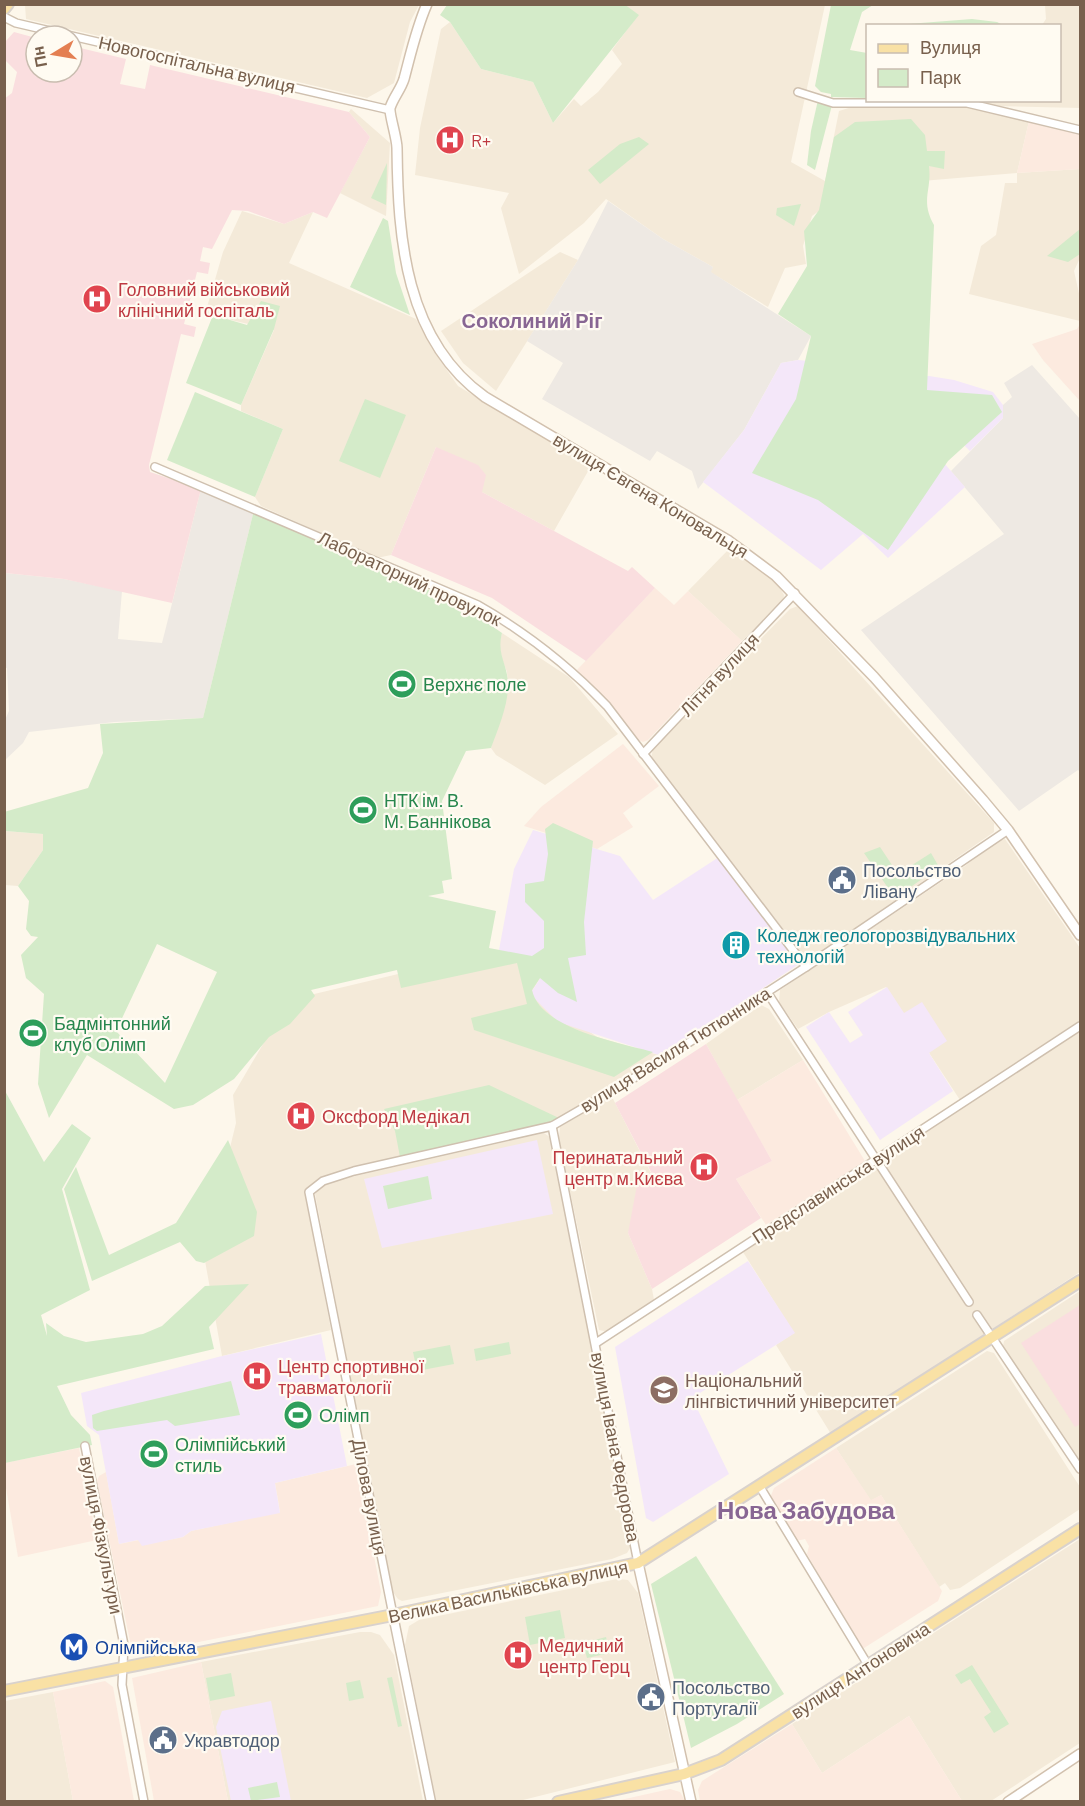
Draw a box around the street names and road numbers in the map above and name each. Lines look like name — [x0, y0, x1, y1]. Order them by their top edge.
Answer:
street label: Новогоспітальна вулиця — [97, 31, 297, 97]
street label: вулиця Євгена Коновальця — [549, 428, 753, 562]
street label: Лабораторний провулок — [315, 526, 505, 630]
street label: Літня вулиця — [675, 628, 763, 720]
street label: вулиця Василя Тютюнника — [576, 981, 775, 1117]
street label: Предславинська вулиця — [748, 1120, 928, 1248]
street label: вулиця Івана Федорова — [587, 1350, 645, 1545]
street label: Ділова вулиця — [348, 1437, 392, 1557]
street label: вулиця Фізкультури — [76, 1454, 128, 1616]
street label: Велика Васильківська вулиця — [386, 1555, 630, 1627]
street label: вулиця Антоновича — [787, 1616, 934, 1723]

